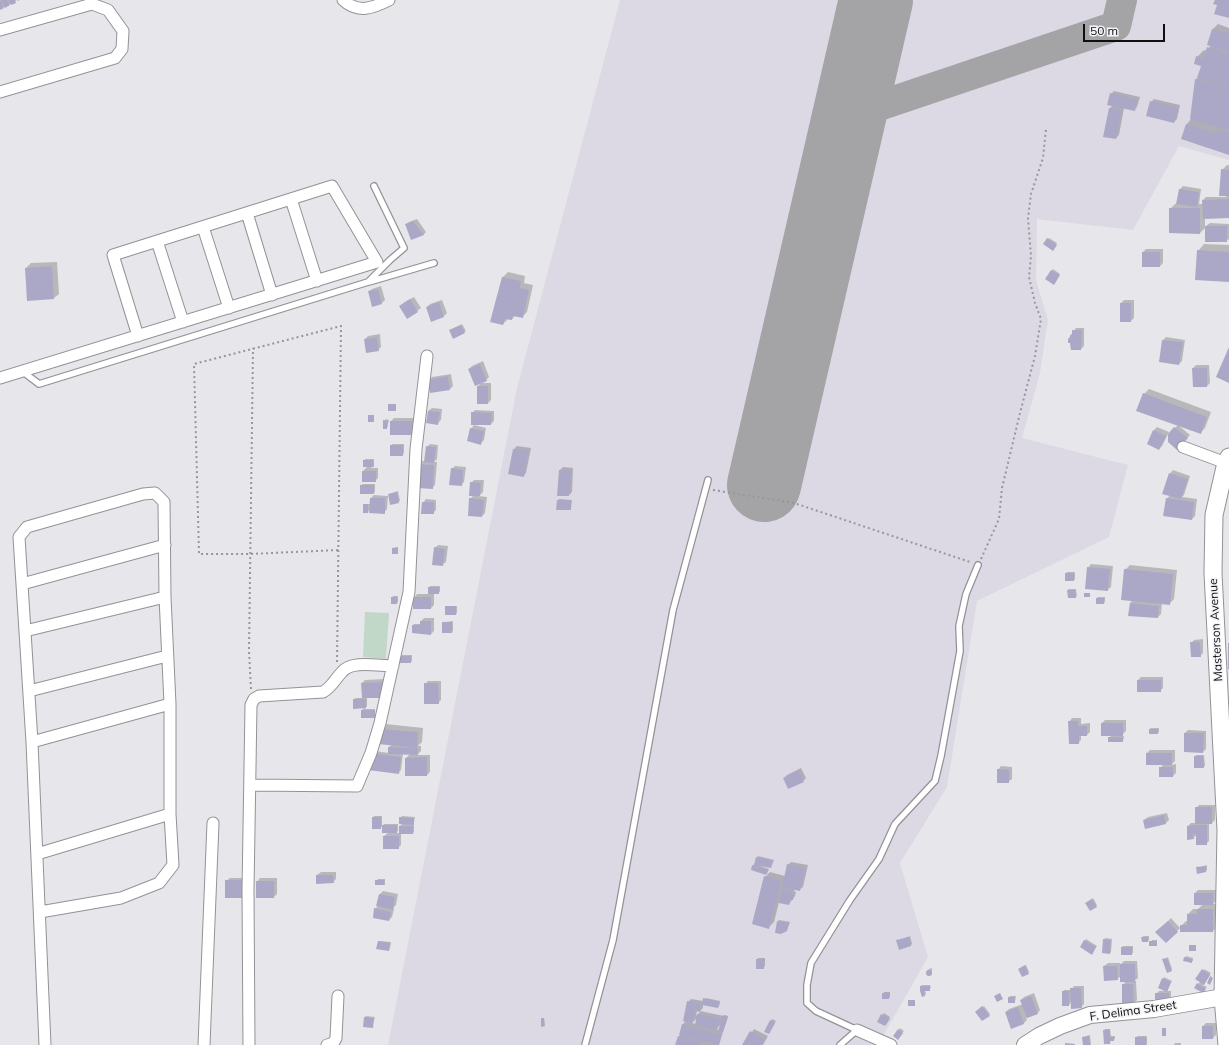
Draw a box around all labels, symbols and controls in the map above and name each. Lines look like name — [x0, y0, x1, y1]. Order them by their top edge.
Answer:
scale bar — [1085, 16, 1167, 42]
text: 50 m — [1090, 23, 1118, 38]
street label: Masterson Avenue — [1206, 578, 1226, 682]
street label: F. Delima Street — [1089, 998, 1177, 1024]

